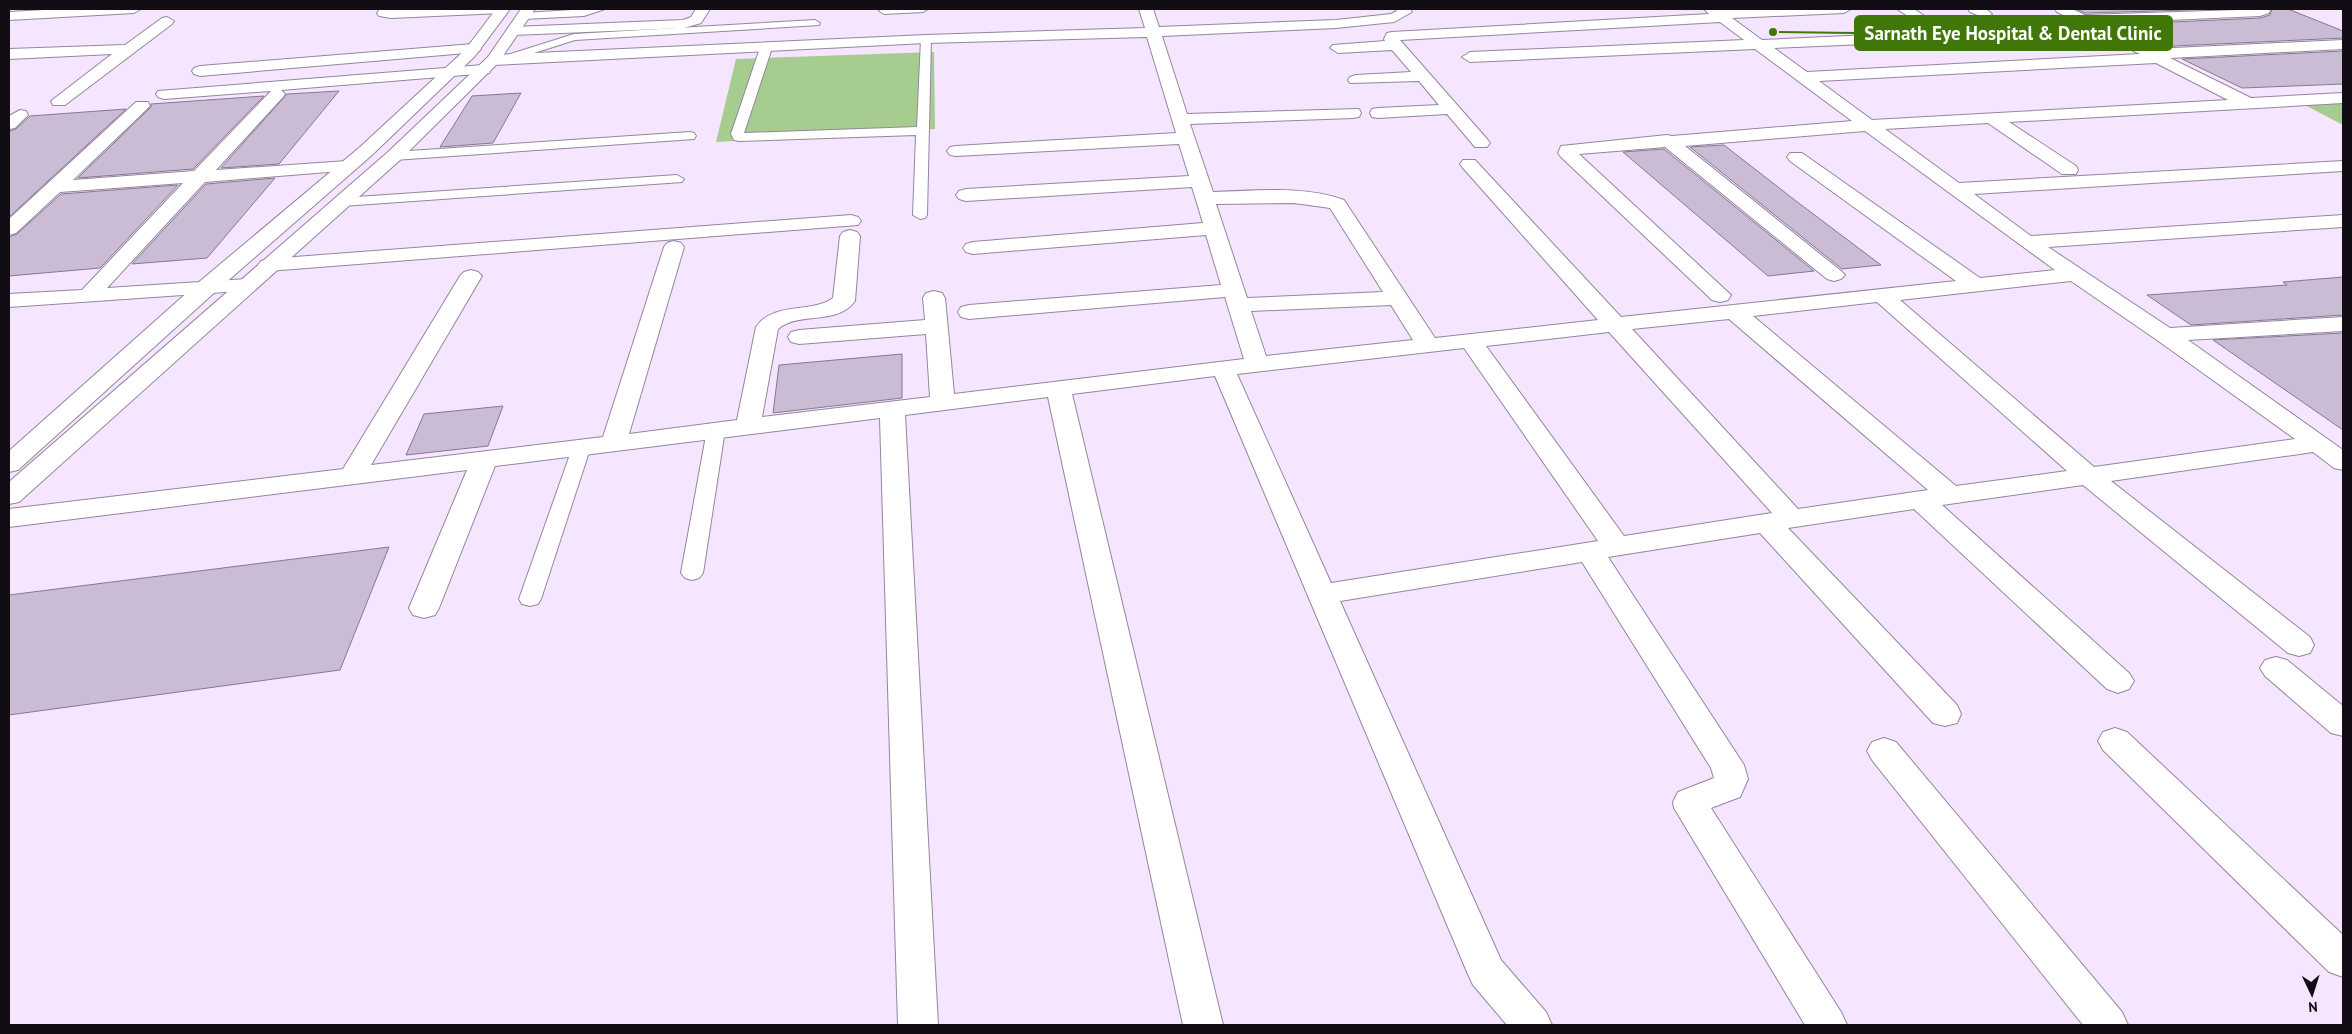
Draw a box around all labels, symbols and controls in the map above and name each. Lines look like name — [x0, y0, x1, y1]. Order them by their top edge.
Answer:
callout: Sarnath Eye Hospital & Dental Clinic — [1855, 16, 2172, 50]
text: Sarnath Eye Hospital & Dental Clinic — [1864, 21, 2162, 45]
north arrow — [2287, 969, 2337, 1019]
text: N — [2308, 998, 2318, 1016]

